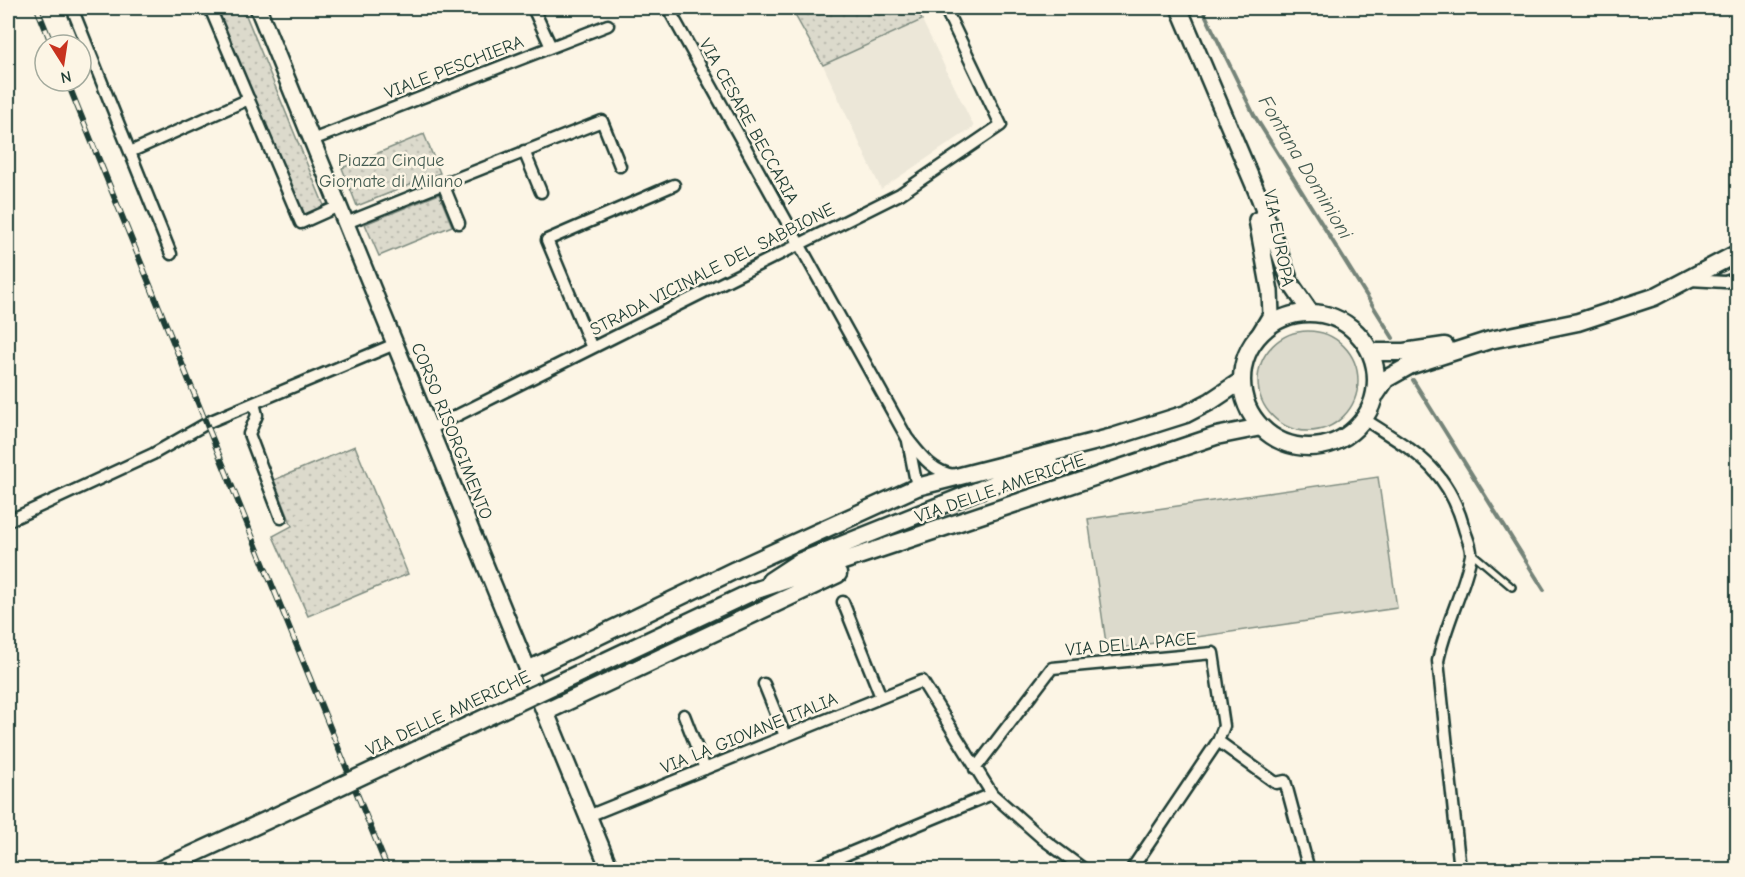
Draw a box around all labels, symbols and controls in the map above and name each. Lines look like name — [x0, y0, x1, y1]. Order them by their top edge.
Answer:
street label: VIALE PESCHIERA — [382, 31, 527, 104]
north arrow — [33, 33, 93, 93]
street label: VIA CESARE BECCARIA — [694, 35, 803, 208]
text: N — [59, 67, 73, 87]
water label: Fontana Dominioni — [1254, 91, 1358, 244]
park label: Piazza Cinque Giornate di Milano — [319, 150, 463, 192]
street label: VIA EUROPA — [1259, 188, 1298, 288]
street label: STRADA VICINALE DEL SABBIONE — [587, 198, 838, 340]
street label: CORSO RISORGIMENTO — [406, 340, 497, 523]
street label: VIA DELLE AMERICHE — [912, 449, 1088, 528]
street label: VIA DELLA PACE — [1065, 628, 1198, 661]
street label: VIA DELLE AMERICHE — [363, 666, 534, 761]
street label: VIA LA GIOVANE ITALIA — [658, 688, 841, 779]

